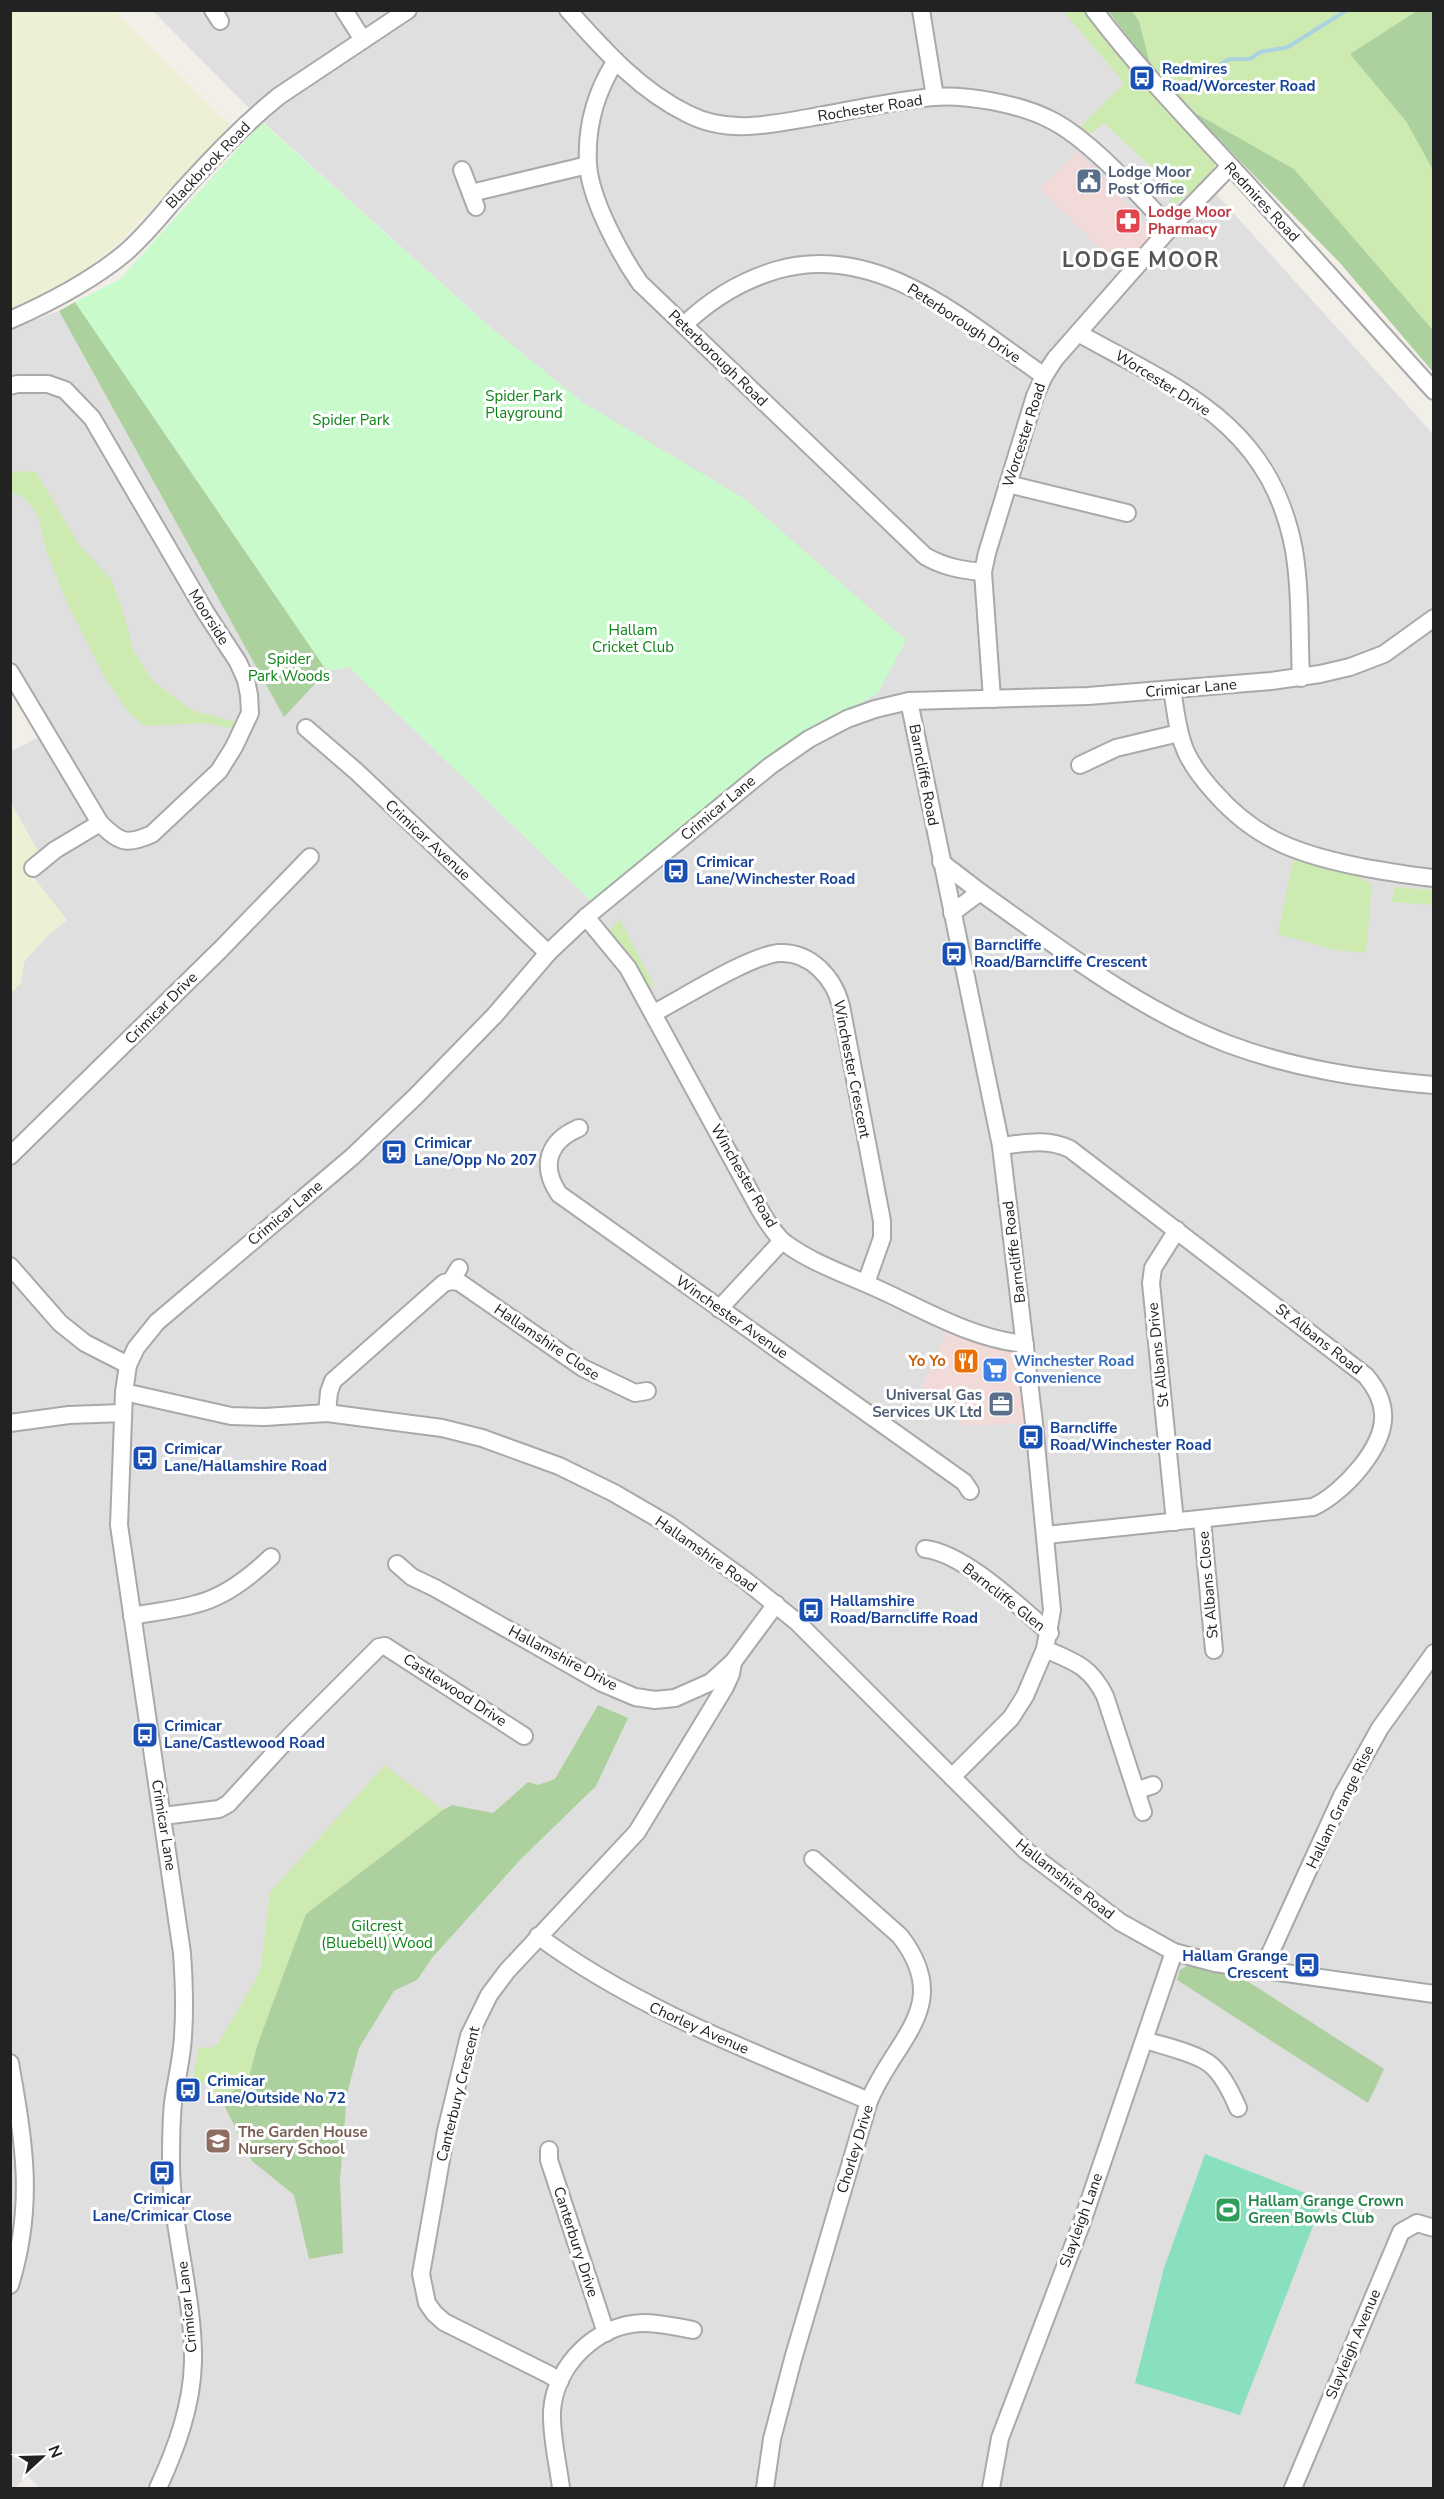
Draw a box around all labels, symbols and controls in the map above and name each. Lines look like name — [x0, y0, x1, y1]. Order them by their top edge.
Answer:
place label: Redmires Road/Worcester Road — [1162, 59, 1315, 96]
bus stop icon: Redmires Road/Worcester Road — [1127, 63, 1157, 93]
street label: Rochester Road — [816, 90, 924, 126]
street label: Blackbrook Road — [161, 117, 255, 213]
street label: Redmires Road — [1220, 158, 1304, 246]
place label: Lodge Moor Post Office — [1108, 162, 1192, 199]
public building icon: Lodge Moor Post Office — [1074, 166, 1104, 196]
place label: Lodge Moor Pharmacy — [1148, 202, 1232, 239]
pharmacy icon: Lodge Moor Pharmacy — [1113, 206, 1143, 236]
district label: LODGE MOOR — [1062, 246, 1220, 274]
street label: Peterborough Drive — [903, 279, 1025, 367]
street label: Peterborough Road — [664, 305, 772, 411]
street label: Worcester Drive — [1111, 346, 1215, 420]
street label: Worcester Road — [998, 380, 1050, 490]
park label: Spider Park Playground — [485, 386, 563, 423]
park label: Spider Park — [312, 410, 390, 430]
street label: Moorside — [184, 585, 234, 649]
park label: Hallam Cricket Club — [592, 620, 674, 657]
park label: Spider Park Woods — [248, 649, 330, 686]
street label: Crimicar Lane — [1144, 674, 1238, 702]
street label: Barncliffe Road — [904, 722, 944, 828]
street label: Crimicar Lane — [676, 771, 760, 845]
street label: Crimicar Avenue — [381, 795, 475, 885]
place label: Crimicar Lane/Winchester Road — [696, 852, 855, 889]
bus stop icon: Crimicar Lane/Winchester Road — [661, 856, 691, 886]
place label: Barncliffe Road/Barncliffe Crescent — [974, 935, 1147, 972]
bus stop icon: Barncliffe Road/Barncliffe Crescent — [939, 939, 969, 969]
street label: Crimicar Drive — [120, 967, 202, 1049]
street label: Winchester Crescent — [829, 998, 875, 1141]
street label: Winchester Road — [706, 1121, 782, 1231]
place label: Crimicar Lane/Opp No 207 — [414, 1133, 537, 1170]
bus stop icon: Crimicar Lane/Opp No 207 — [379, 1137, 409, 1167]
street label: Crimicar Lane — [243, 1176, 327, 1250]
street label: Barncliffe Road — [998, 1200, 1030, 1304]
street label: Winchester Avenue — [672, 1271, 792, 1363]
street label: Hallamshire Close — [490, 1299, 604, 1385]
street label: St Albans Road — [1272, 1299, 1366, 1379]
street label: St Albans Drive — [1143, 1301, 1173, 1409]
restaurant icon: Yo Yo — [951, 1346, 981, 1376]
place label: Yo Yo — [908, 1351, 946, 1371]
place label: Winchester Road Convenience — [1014, 1351, 1134, 1388]
supermarket icon: Winchester Road Convenience — [980, 1355, 1010, 1385]
place label: Universal Gas Services UK Ltd — [872, 1385, 982, 1422]
office icon: Universal Gas Services UK Ltd — [986, 1389, 1016, 1419]
place label: Barncliffe Road/Winchester Road — [1050, 1418, 1211, 1455]
bus stop icon: Barncliffe Road/Winchester Road — [1016, 1422, 1046, 1452]
place label: Crimicar Lane/Hallamshire Road — [164, 1439, 327, 1476]
bus stop icon: Crimicar Lane/Hallamshire Road — [130, 1443, 160, 1473]
street label: Hallamshire Road — [651, 1511, 761, 1597]
street label: St Albans Close — [1193, 1530, 1223, 1640]
street label: Barncliffe Glen — [958, 1558, 1050, 1636]
place label: Hallamshire Road/Barncliffe Road — [830, 1591, 978, 1628]
bus stop icon: Hallamshire Road/Barncliffe Road — [796, 1595, 826, 1625]
street label: Hallamshire Drive — [505, 1621, 621, 1695]
street label: Castlewood Drive — [399, 1649, 511, 1731]
place label: Crimicar Lane/Castlewood Road — [164, 1716, 325, 1753]
bus stop icon: Crimicar Lane/Castlewood Road — [130, 1720, 160, 1750]
street label: Hallam Grange Rise — [1301, 1742, 1379, 1872]
street label: Crimicar Lane — [147, 1778, 181, 1872]
street label: Hallamshire Road — [1011, 1834, 1119, 1924]
park label: Gilcrest (Bluebell) Wood — [321, 1916, 433, 1953]
place label: Hallam Grange Crescent — [1182, 1946, 1288, 1983]
bus stop icon: Hallam Grange Crescent — [1292, 1950, 1322, 1980]
street label: Chorley Avenue — [646, 1997, 752, 2059]
street label: Canterbury Crescent — [432, 2024, 485, 2164]
place label: Crimicar Lane/Outside No 72 — [207, 2071, 346, 2108]
bus stop icon: Crimicar Lane/Outside No 72 — [173, 2075, 203, 2105]
street label: Chorley Drive — [832, 2102, 878, 2196]
place label: The Garden House Nursery School — [238, 2122, 368, 2159]
school or university icon: The Garden House Nursery School — [203, 2126, 233, 2156]
bus stop icon: Crimicar Lane/Crimicar Close — [147, 2158, 177, 2188]
street label: Slayleigh Lane — [1055, 2170, 1107, 2270]
street label: Canterbury Drive — [549, 2184, 603, 2300]
place label: Crimicar Lane/Crimicar Close — [92, 2189, 232, 2226]
place label: Hallam Grange Crown Green Bowls Club — [1248, 2191, 1404, 2228]
sports icon: Hallam Grange Crown Green Bowls Club — [1213, 2195, 1243, 2225]
street label: Crimicar Lane — [172, 2260, 202, 2354]
street label: Slayleigh Avenue — [1321, 2286, 1385, 2402]
north arrow — [12, 2427, 72, 2487]
text: N — [43, 2442, 67, 2461]

